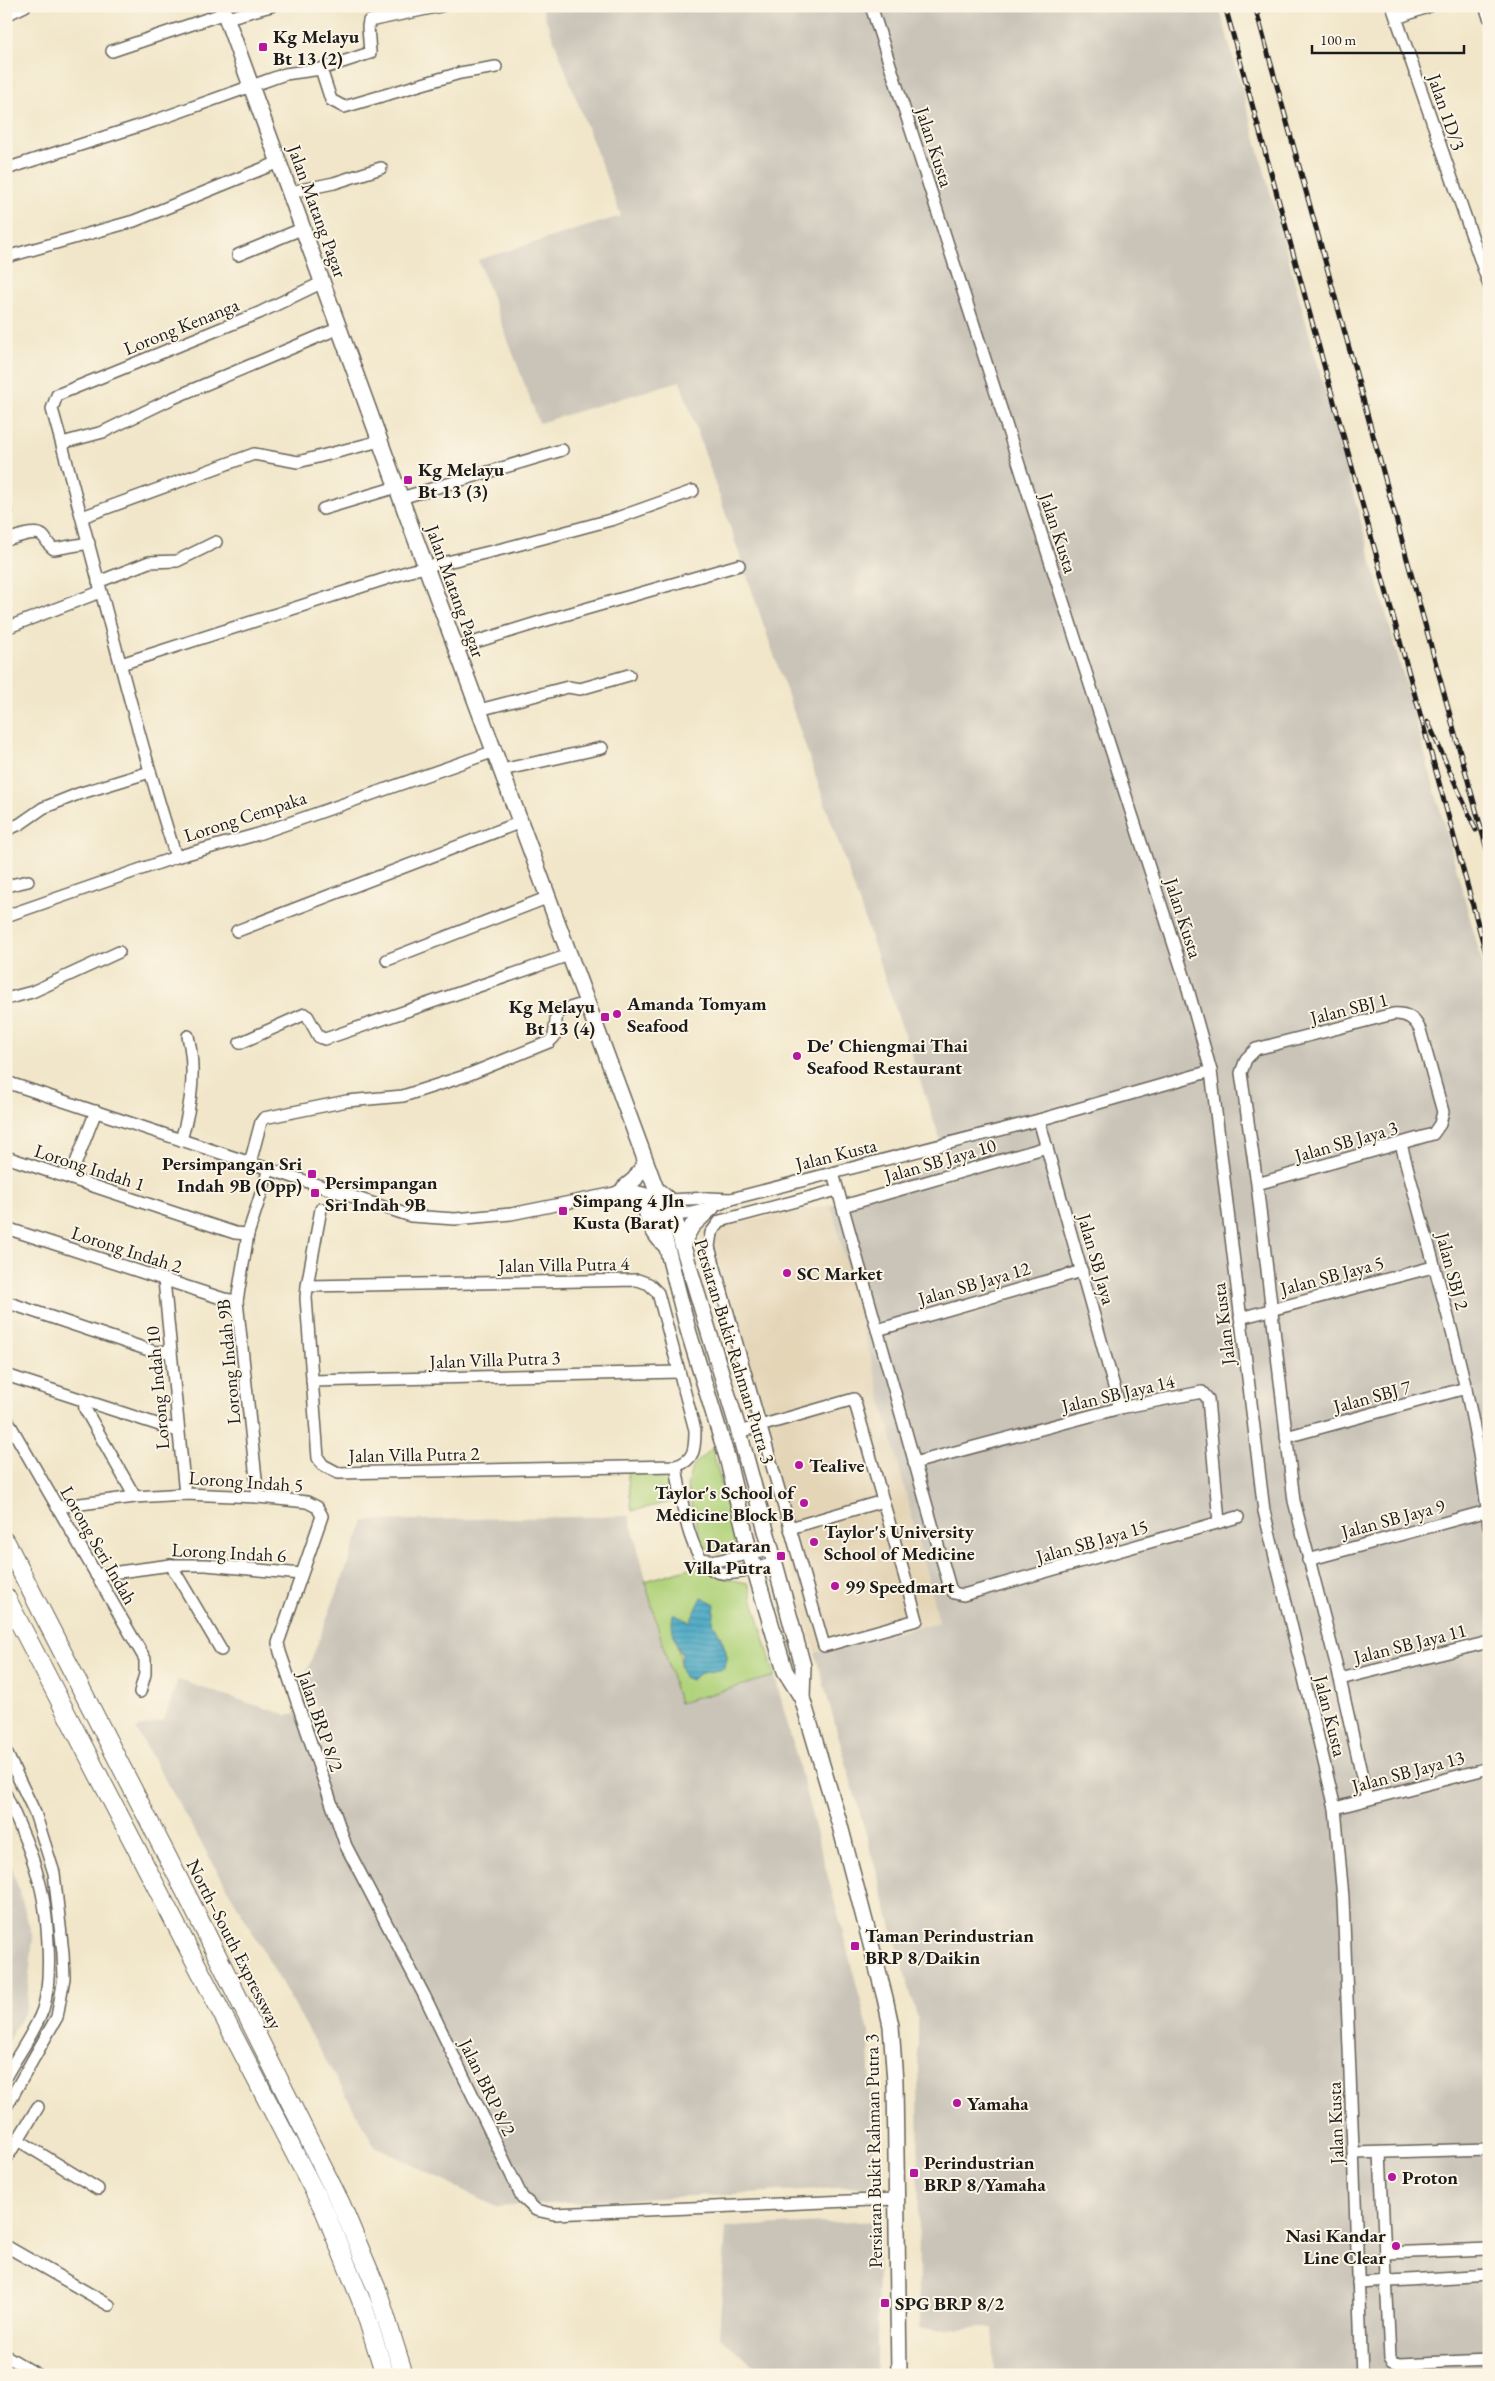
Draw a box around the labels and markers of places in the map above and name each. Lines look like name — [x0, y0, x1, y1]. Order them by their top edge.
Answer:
place label: Kg Melayu Bt 13 (2) — [273, 24, 360, 71]
marker: Kg Melayu Bt 13 (2) — [257, 41, 269, 53]
place label: Kg Melayu Bt 13 (3) — [418, 457, 505, 504]
marker: Kg Melayu Bt 13 (3) — [402, 474, 414, 486]
place label: Amanda Tomyam Seafood — [626, 991, 767, 1038]
place label: Kg Melayu Bt 13 (4) — [509, 994, 596, 1041]
marker: Amanda Tomyam Seafood — [611, 1008, 623, 1020]
marker: Kg Melayu Bt 13 (4) — [599, 1011, 611, 1023]
place label: De' Chiengmai Thai Seafood Restaurant — [807, 1033, 968, 1080]
marker: De' Chiengmai Thai Seafood Restaurant — [791, 1050, 803, 1062]
place label: Persimpangan Sri Indah 9B (Opp) — [162, 1151, 302, 1198]
marker: Persimpangan Sri Indah 9B (Opp) — [306, 1168, 318, 1180]
place label: Persimpangan Sri Indah 9B — [325, 1170, 438, 1217]
marker: Persimpangan Sri Indah 9B — [309, 1187, 321, 1199]
place label: Simpang 4 Jln Kusta (Barat) — [573, 1188, 685, 1235]
marker: Simpang 4 Jln Kusta (Barat) — [557, 1205, 569, 1217]
place label: SC Market — [797, 1261, 883, 1286]
marker: SC Market — [781, 1267, 793, 1279]
place label: Tealive — [809, 1453, 864, 1478]
marker: Tealive — [793, 1459, 805, 1471]
place label: Taylor's School of Medicine Block B — [655, 1480, 796, 1527]
marker: Taylor's School of Medicine Block B — [798, 1497, 810, 1509]
place label: Taylor's University School of Medicine — [824, 1519, 975, 1566]
place label: Dataran Villa Putra — [684, 1533, 772, 1580]
marker: Taylor's University School of Medicine — [808, 1536, 820, 1548]
marker: Dataran Villa Putra — [775, 1550, 787, 1562]
place label: 99 Speedmart — [845, 1574, 954, 1599]
marker: 99 Speedmart — [829, 1580, 841, 1592]
place label: Taman Perindustrian BRP 8/Daikin — [865, 1923, 1034, 1970]
marker: Taman Perindustrian BRP 8/Daikin — [849, 1940, 861, 1952]
place label: Yamaha — [967, 2091, 1029, 2116]
marker: Yamaha — [951, 2097, 963, 2109]
place label: Perindustrian BRP 8/Yamaha — [924, 2150, 1046, 2197]
place label: Proton — [1402, 2165, 1458, 2190]
marker: Perindustrian BRP 8/Yamaha — [908, 2167, 920, 2179]
marker: Proton — [1386, 2171, 1398, 2183]
place label: Nasi Kandar Line Clear — [1285, 2223, 1386, 2270]
marker: Nasi Kandar Line Clear — [1390, 2240, 1402, 2252]
place label: SPG BRP 8/2 — [895, 2291, 1004, 2316]
marker: SPG BRP 8/2 — [879, 2297, 891, 2309]

